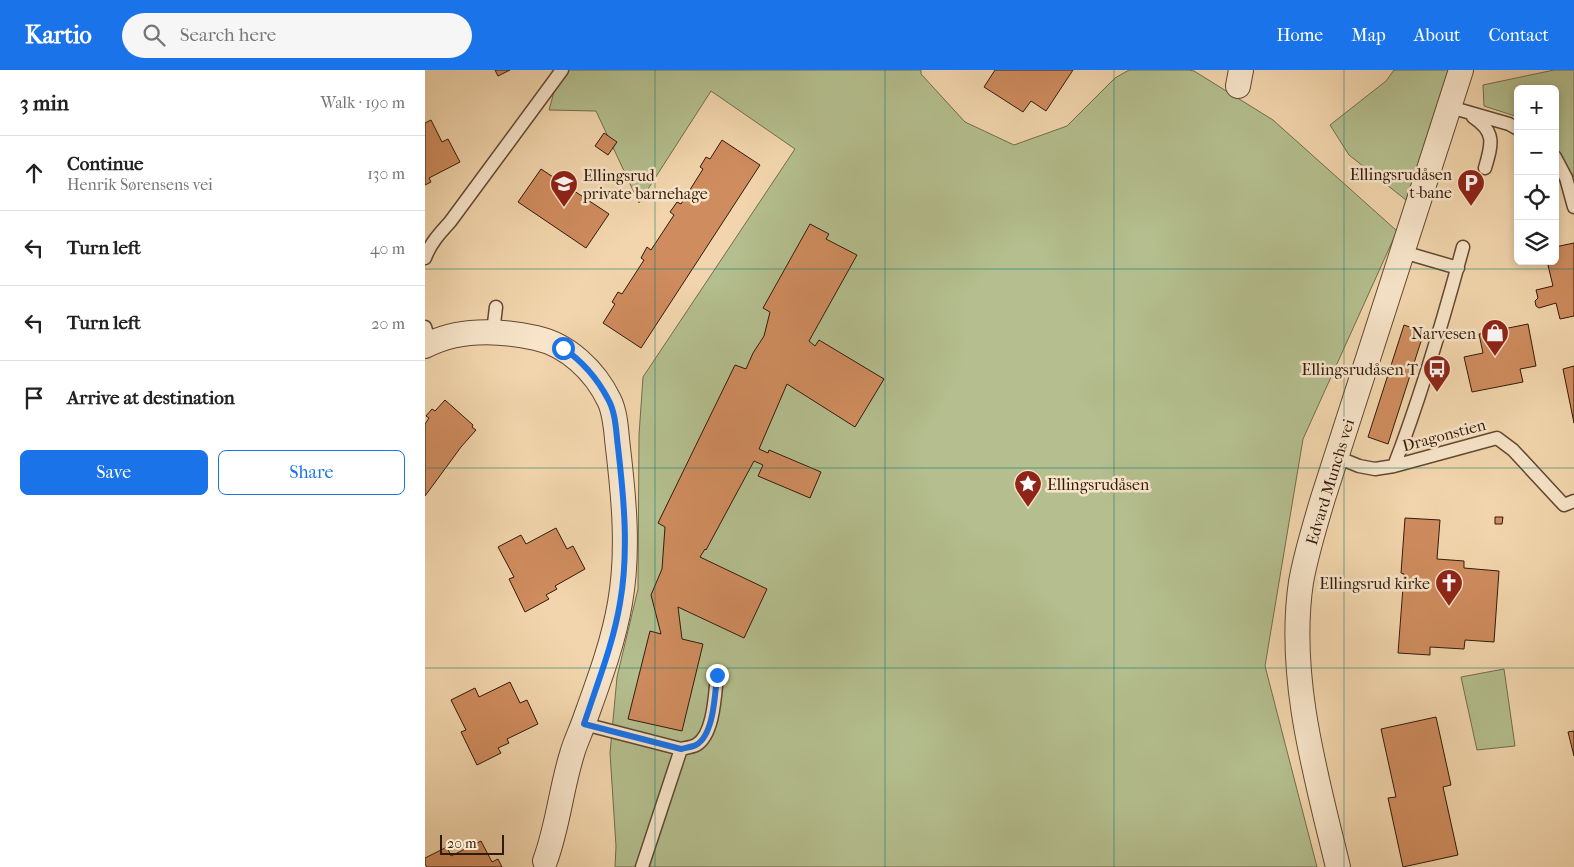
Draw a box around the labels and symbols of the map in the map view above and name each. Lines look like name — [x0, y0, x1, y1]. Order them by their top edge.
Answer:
place label: Ellingsrudåsen t-bane — [1350, 165, 1453, 202]
place label: Ellingsrud private barnehage — [582, 166, 708, 203]
parking icon: Ellingsrudåsen t-bane — [1456, 168, 1486, 207]
school or university icon: Ellingsrud private barnehage — [549, 169, 579, 208]
shop icon: Narvesen — [1480, 318, 1510, 357]
place label: Narvesen — [1411, 324, 1477, 343]
route start — [552, 337, 575, 360]
bus stop icon: Ellingsrudåsen T — [1422, 354, 1452, 393]
place label: Ellingsrudåsen T — [1302, 360, 1418, 379]
street label: Dragonstien — [1400, 415, 1489, 455]
street label: Edvard Munchs vei — [1302, 416, 1358, 547]
place icon: Ellingsrudåsen — [1013, 469, 1043, 508]
place label: Ellingsrudåsen — [1047, 475, 1150, 494]
church icon: Ellingsrud kirke — [1434, 568, 1464, 607]
place label: Ellingsrud kirke — [1319, 574, 1430, 593]
route end — [706, 664, 729, 687]
scale bar — [440, 832, 504, 855]

